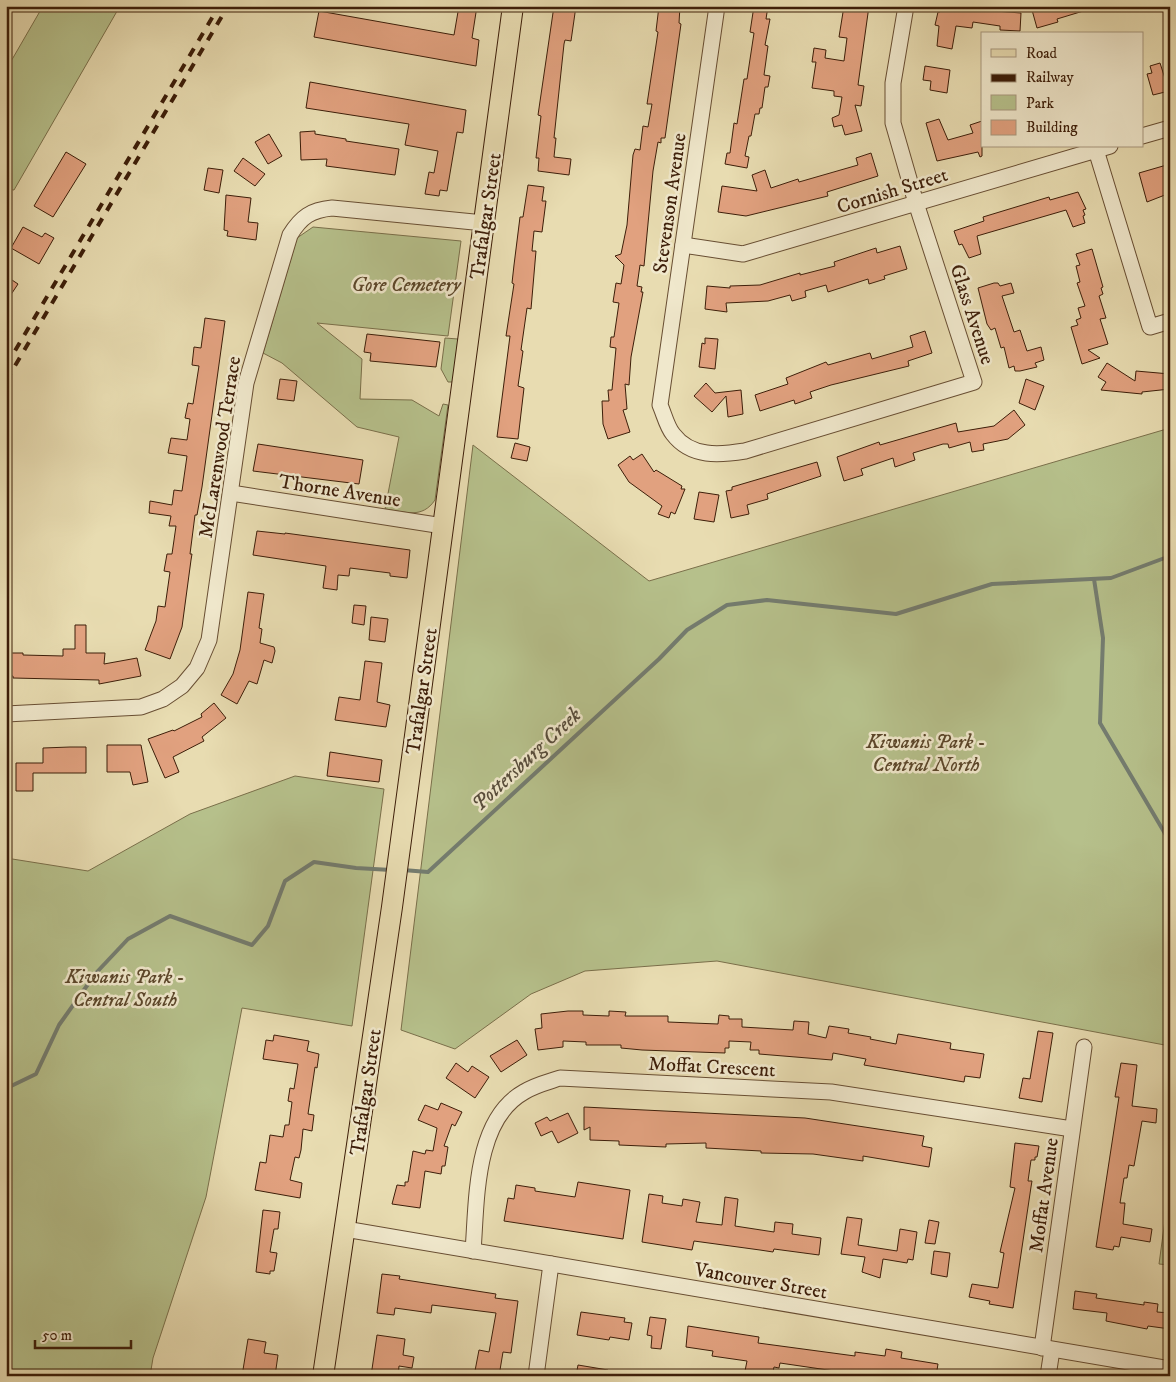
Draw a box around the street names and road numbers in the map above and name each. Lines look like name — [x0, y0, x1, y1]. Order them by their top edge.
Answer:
street label: Stevenson Avenue — [648, 131, 693, 275]
street label: Trafalgar Street — [465, 152, 508, 281]
street label: Cornish Street — [834, 163, 951, 220]
street label: Glass Avenue — [944, 261, 1000, 368]
street label: McLarenwood Terrace — [194, 355, 247, 540]
street label: Thorne Avenue — [277, 469, 403, 513]
street label: Trafalgar Street — [401, 627, 444, 756]
street label: Trafalgar Street — [345, 1028, 388, 1157]
street label: Moffat Crescent — [648, 1052, 776, 1083]
street label: Moffat Avenue — [1024, 1136, 1065, 1254]
street label: Vancouver Street — [691, 1257, 829, 1305]

